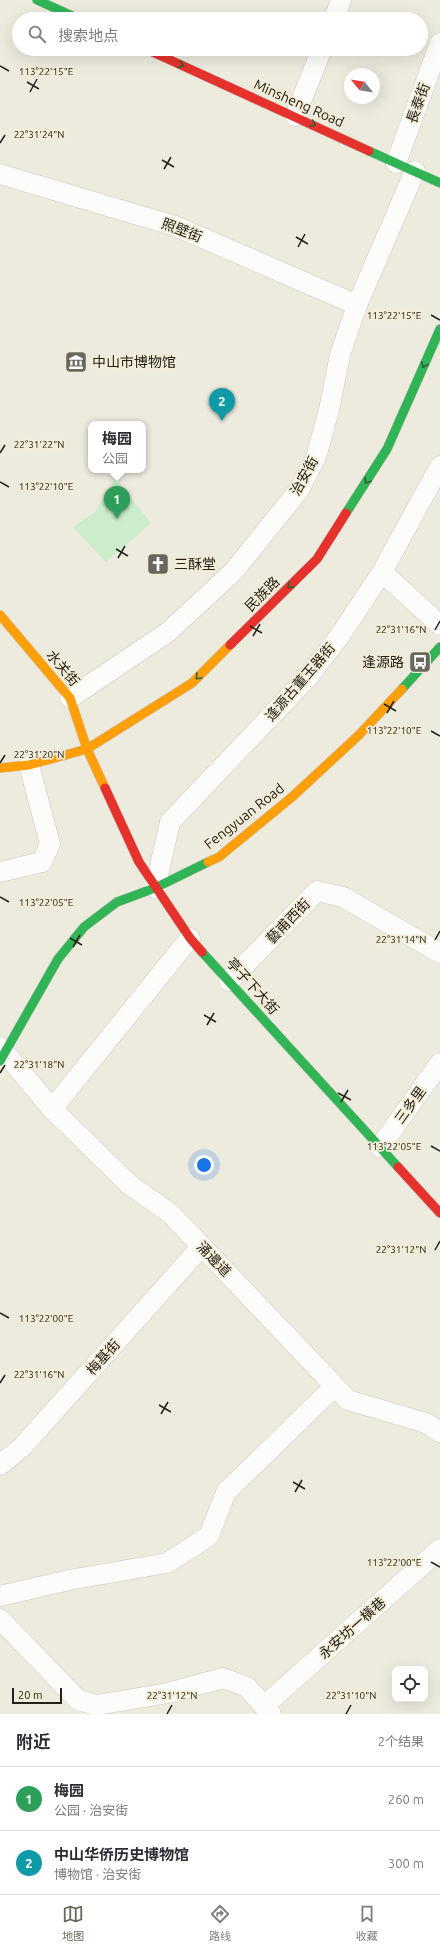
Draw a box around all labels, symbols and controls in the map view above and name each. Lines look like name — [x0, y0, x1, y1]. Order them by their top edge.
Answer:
search box — [12, 12, 428, 56]
icon: search — [26, 23, 48, 45]
text: 搜索地点 — [58, 27, 118, 44]
one-way arrow — [177, 60, 185, 68]
text: 113°22'15"E — [19, 66, 74, 77]
north arrow — [344, 68, 380, 104]
street label: Minsheng Road — [251, 76, 347, 130]
street label: 長泰街 — [403, 81, 433, 125]
one-way arrow — [308, 119, 316, 127]
text: 22°31'24"N — [14, 129, 64, 140]
street label: 照壁街 — [160, 215, 204, 245]
text: 113°22'15"E — [367, 310, 422, 321]
museum icon: 中山市博物馆 — [63, 349, 89, 375]
place label: 中山市博物馆 — [92, 354, 176, 370]
one-way arrow — [421, 361, 429, 368]
pin: 2 — [209, 388, 235, 421]
popup — [88, 421, 146, 473]
text: 梅园 — [102, 430, 132, 447]
text: 22°31'22"N — [14, 439, 64, 450]
text: 公园 — [102, 451, 128, 465]
street label: 治安街 — [287, 454, 321, 498]
one-way arrow — [364, 477, 371, 484]
text: 113°22'10"E — [19, 481, 74, 492]
pin: 1 — [104, 486, 130, 519]
church icon: 三酥堂 — [145, 551, 171, 577]
place label: 三酥堂 — [174, 556, 216, 572]
street label: 民族路 — [241, 573, 283, 615]
one-way arrow — [287, 581, 295, 589]
text: 22°31'16"N — [376, 624, 426, 635]
street label: 逢源古董玉器街 — [262, 640, 338, 724]
street label: 水关街 — [43, 647, 83, 689]
bus stop icon: 逢源路 — [407, 649, 433, 675]
place label: 逢源路 — [362, 654, 404, 670]
one-way arrow — [195, 672, 203, 680]
text: 113°22'10"E — [367, 725, 422, 736]
text: 22°31'20"N — [14, 749, 64, 760]
street label: Fengyuan Road — [201, 780, 287, 852]
street label: 藝甫西街 — [263, 895, 313, 947]
text: 113°22'05"E — [19, 897, 74, 908]
text: 22°31'14"N — [376, 934, 426, 945]
street label: 亭子下大街 — [224, 955, 282, 1017]
text: 22°31'18"N — [14, 1059, 64, 1070]
street label: 三多里 — [391, 1083, 429, 1127]
text: 113°22'05"E — [367, 1141, 422, 1152]
your location — [194, 1155, 214, 1175]
street label: 涌邊道 — [194, 1238, 234, 1280]
text: 22°31'12"N — [376, 1244, 426, 1255]
text: 113°22'00"E — [19, 1313, 74, 1324]
street label: 梅基街 — [83, 1336, 123, 1378]
text: 22°31'16"N — [14, 1369, 64, 1380]
text: 113°22'00"E — [367, 1557, 422, 1568]
street label: 永安坊一橫巷 — [315, 1594, 389, 1662]
map controls — [392, 1666, 428, 1702]
button: locate — [392, 1666, 428, 1702]
scale bar — [12, 1686, 62, 1705]
text: 20 m — [18, 1689, 42, 1701]
text: 22°31'12"N — [147, 1690, 197, 1701]
text: 22°31'10"N — [326, 1690, 376, 1701]
text: 附近 — [16, 1732, 50, 1751]
text: 2个结果 — [378, 1734, 424, 1748]
text: 梅园 — [54, 1782, 84, 1799]
text: 1 — [25, 1792, 33, 1806]
text: 260 m — [388, 1792, 424, 1806]
text: 公园 · 治安街 — [54, 1803, 128, 1817]
text: 中山华侨历史博物馆 — [54, 1846, 189, 1863]
text: 2 — [25, 1856, 33, 1870]
text: 300 m — [388, 1856, 424, 1870]
text: 博物馆 · 治安街 — [54, 1867, 141, 1881]
tab: 地图 — [62, 1903, 84, 1943]
tab: 路线 — [209, 1903, 231, 1943]
tab: 收藏 — [356, 1903, 378, 1943]

